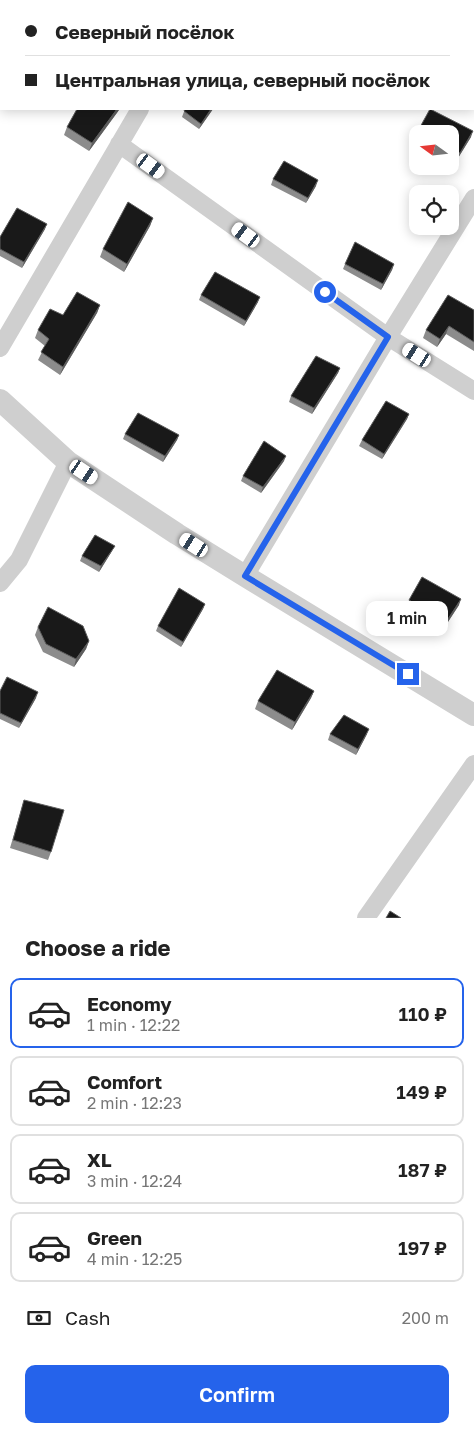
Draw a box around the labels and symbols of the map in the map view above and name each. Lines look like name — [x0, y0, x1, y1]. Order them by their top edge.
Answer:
north arrow — [409, 125, 459, 175]
car — [134, 151, 167, 181]
car — [229, 220, 262, 250]
route start — [314, 281, 336, 303]
car — [400, 341, 433, 369]
car — [67, 457, 100, 487]
car — [177, 531, 210, 559]
callout: 1 min — [367, 602, 449, 636]
route end — [397, 663, 419, 685]

